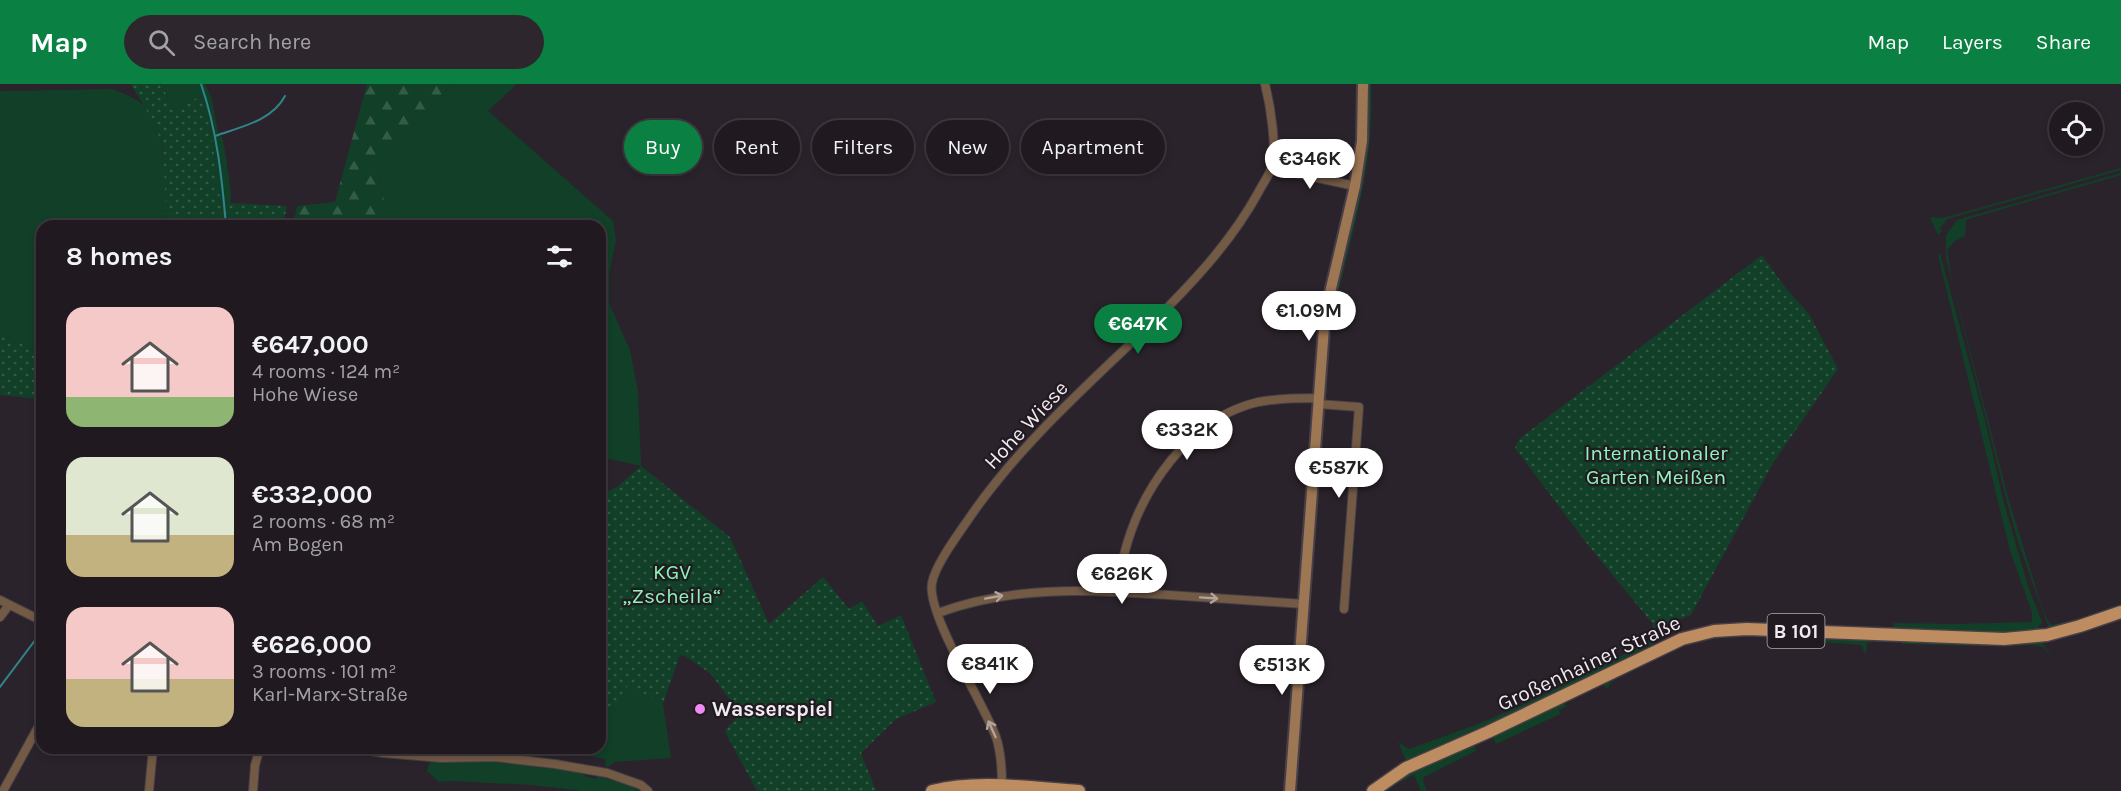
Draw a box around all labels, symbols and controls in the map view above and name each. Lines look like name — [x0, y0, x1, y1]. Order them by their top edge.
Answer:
search box — [124, 15, 544, 69]
text: Map — [30, 26, 88, 59]
icon: search — [145, 26, 178, 59]
text: Search here — [193, 29, 311, 55]
text: Map — [1867, 30, 1909, 54]
text: Layers — [1942, 30, 2003, 54]
text: Share — [2036, 30, 2091, 54]
map controls — [2049, 102, 2103, 156]
button: locate — [2049, 102, 2103, 156]
chip: Buy — [624, 120, 702, 174]
chip: Rent — [714, 120, 800, 174]
chip: Filters — [812, 120, 914, 174]
chip: New — [926, 120, 1009, 174]
chip: Apartment — [1021, 120, 1165, 174]
pin: €346K — [1268, 139, 1352, 190]
text: €346K — [1279, 147, 1341, 170]
icon: filters — [543, 240, 576, 273]
text: 8 homes — [66, 241, 172, 272]
pin: €1.09M — [1260, 291, 1358, 342]
text: €1.09M — [1276, 299, 1342, 322]
pin: €647K — [1096, 304, 1180, 355]
text: €647K — [1108, 312, 1168, 335]
text: €647,000 — [252, 329, 369, 360]
icon: home — [114, 331, 186, 403]
text: 4 rooms · 124 m² — [252, 360, 400, 383]
street label: Hohe Wiese — [979, 376, 1073, 474]
text: Hohe Wiese — [252, 383, 358, 406]
pin: €332K — [1145, 410, 1229, 461]
text: €332K — [1156, 418, 1218, 441]
park label: Internationaler Garten Meißen — [1584, 441, 1728, 489]
pin: €587K — [1297, 448, 1381, 499]
text: €587K — [1309, 456, 1369, 479]
text: €332,000 — [252, 479, 372, 510]
icon: home — [114, 481, 186, 553]
text: 2 rooms · 68 m² — [252, 510, 395, 533]
text: Am Bogen — [252, 533, 344, 556]
pin: €626K — [1080, 554, 1164, 605]
park label: KGV „Zscheila“ — [622, 560, 722, 608]
text: €626K — [1091, 562, 1153, 585]
one-way arrow — [984, 591, 1003, 602]
one-way arrow — [1199, 592, 1219, 603]
street label: Großenhainer Straße — [1494, 610, 1684, 716]
road number: B 101 — [1768, 614, 1824, 648]
text: €626,000 — [252, 629, 372, 660]
icon: home — [114, 631, 186, 703]
pin: €841K — [948, 644, 1032, 695]
pin: €513K — [1240, 645, 1324, 696]
text: €841K — [961, 652, 1019, 675]
text: €513K — [1254, 653, 1310, 676]
text: 3 rooms · 101 m² — [252, 660, 397, 683]
text: Karl-Marx-Straße — [252, 683, 408, 706]
place label: Wasserspiel — [712, 697, 833, 721]
marker: Wasserspiel — [693, 702, 707, 716]
one-way arrow — [986, 720, 997, 738]

